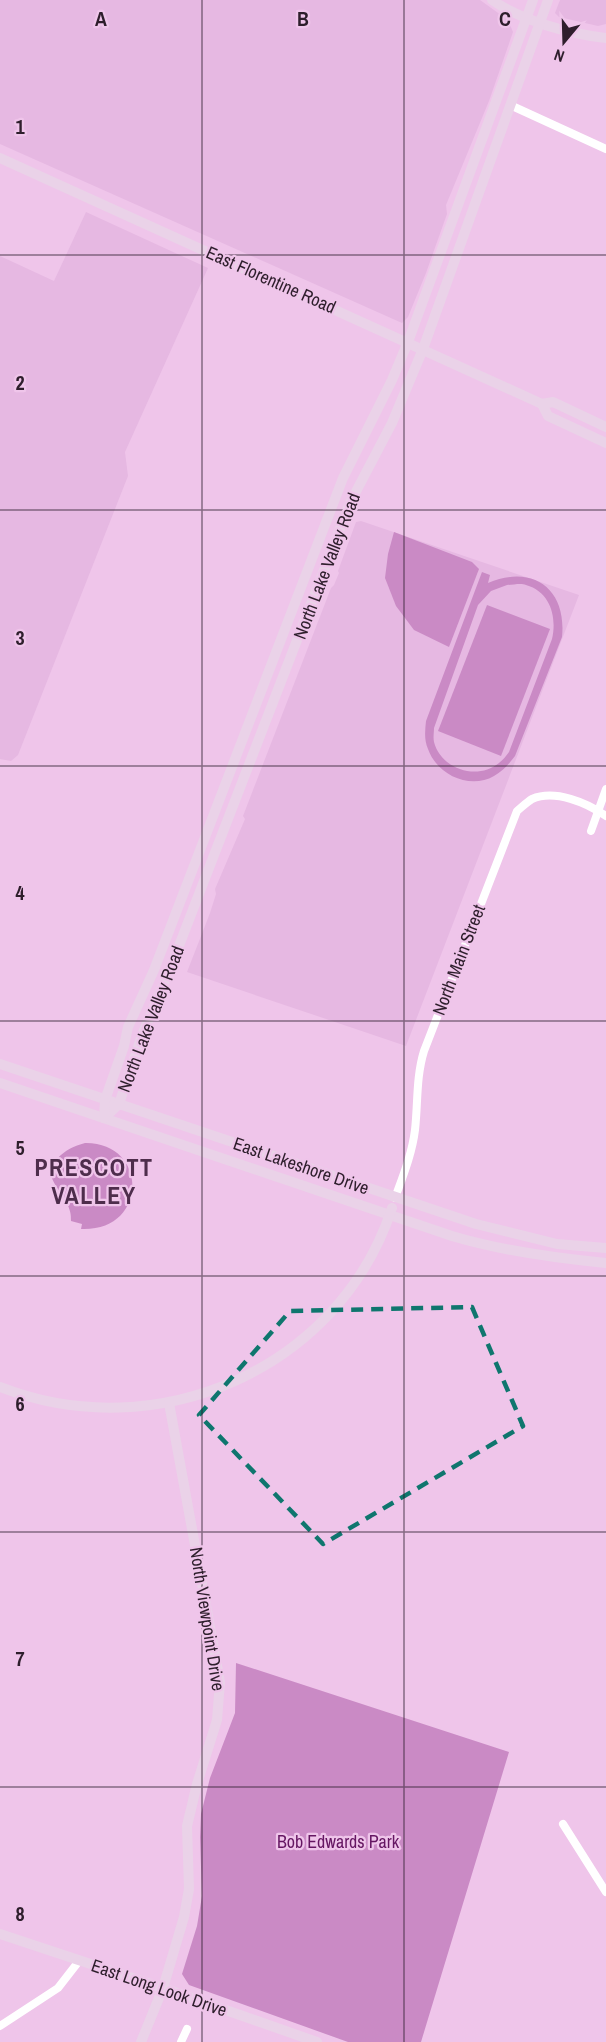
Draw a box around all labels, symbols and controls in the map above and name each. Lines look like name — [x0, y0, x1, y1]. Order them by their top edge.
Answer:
text: A — [95, 5, 107, 32]
text: B — [297, 5, 309, 32]
text: C — [499, 5, 511, 32]
north arrow — [534, 12, 594, 72]
text: N — [551, 44, 567, 68]
text: 1 — [15, 113, 25, 140]
street label: East Florentine Road — [202, 240, 340, 319]
text: 2 — [15, 369, 25, 396]
street label: North Lake Valley Road — [287, 489, 366, 643]
text: 3 — [15, 624, 25, 651]
text: 4 — [15, 879, 25, 906]
street label: North Main Street — [426, 901, 491, 1019]
street label: North Lake Valley Road — [111, 942, 190, 1096]
street label: East Lakeshore Drive — [230, 1131, 372, 1200]
text: 5 — [15, 1134, 25, 1161]
district label: PRESCOTT VALLEY — [34, 1151, 154, 1211]
text: 6 — [15, 1390, 25, 1417]
street label: North Viewpoint Drive — [184, 1545, 231, 1692]
text: 7 — [15, 1645, 25, 1672]
park label: Bob Edwards Park — [277, 1829, 400, 1854]
text: 8 — [15, 1900, 25, 1927]
street label: East Long Look Drive — [88, 1953, 230, 2022]

